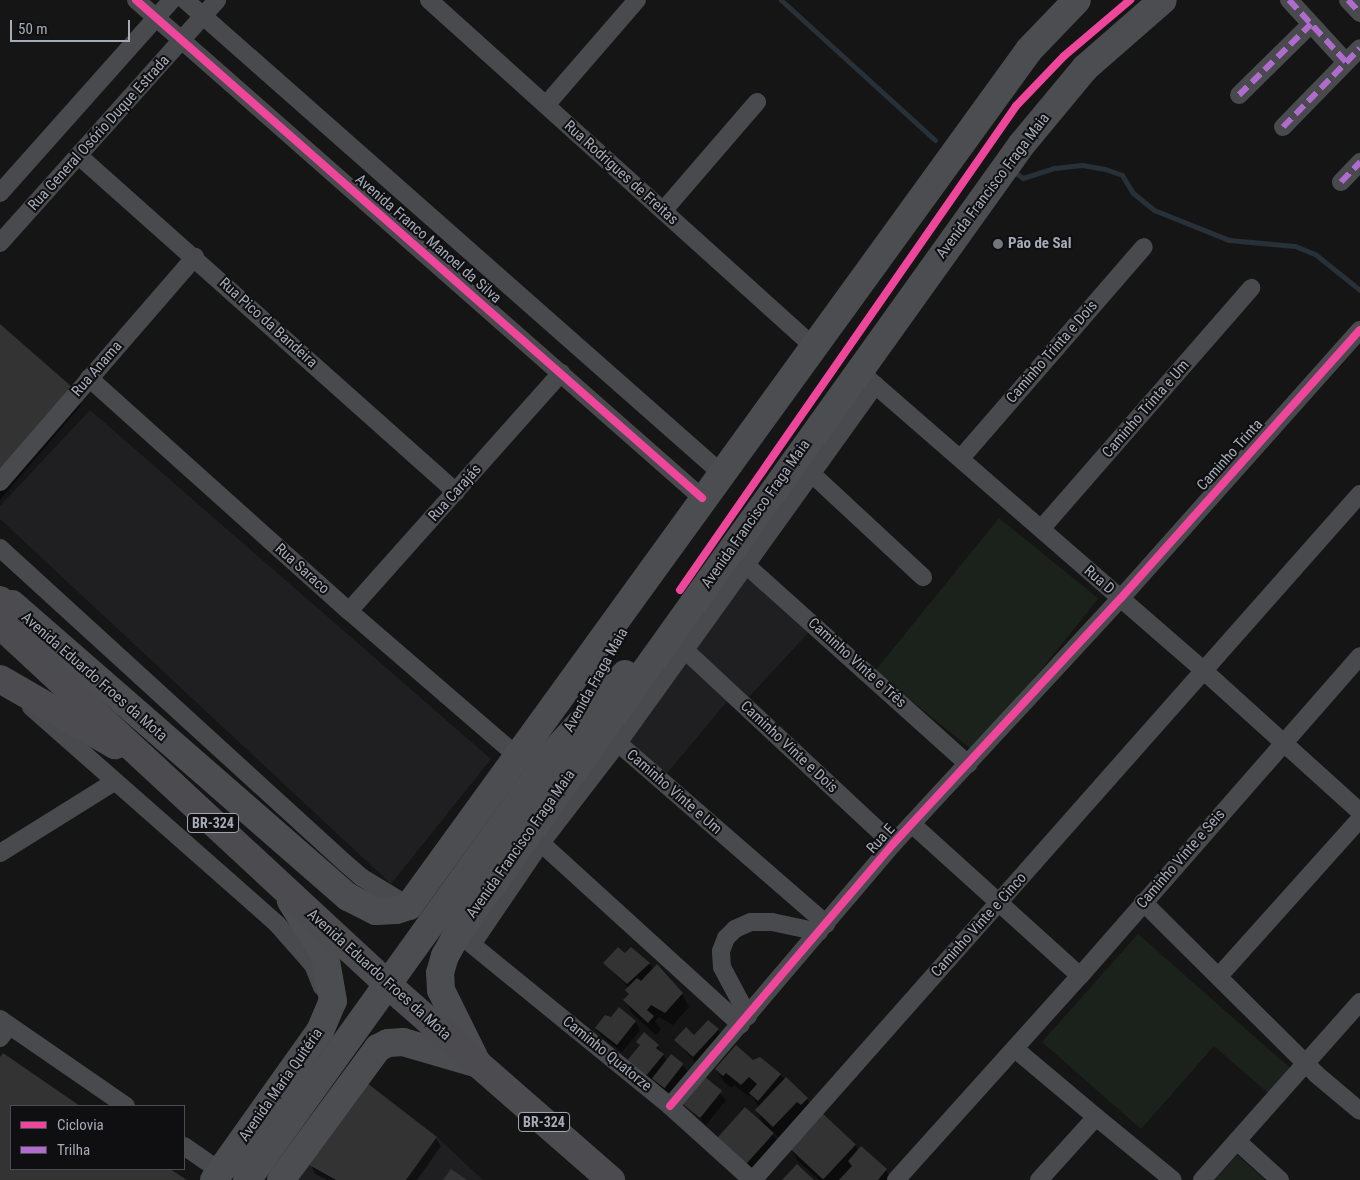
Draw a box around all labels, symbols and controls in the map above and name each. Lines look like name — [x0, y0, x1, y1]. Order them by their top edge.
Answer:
scale bar — [12, 10, 132, 42]
text: 50 m — [18, 20, 48, 38]
street label: Rua General Osório Duque Estrada — [25, 52, 173, 214]
street label: Avenida Francisco Fraga Maia — [933, 110, 1053, 262]
street label: Rua Rodrigues de Freitas — [560, 117, 682, 229]
street label: Avenida Franco Manoel da Silva — [351, 171, 505, 307]
place label: Pão de Sal — [1008, 235, 1071, 253]
marker: Pão de Sal — [992, 238, 1004, 250]
street label: Rua Pico da Bandeira — [215, 274, 321, 372]
street label: Caminho Trinta e Dois — [1002, 297, 1102, 407]
street label: Rua Anama — [68, 338, 126, 400]
street label: Caminho Trinta e Um — [1099, 356, 1193, 462]
street label: Caminho Trinta — [1193, 416, 1267, 494]
street label: Avenida Francisco Fraga Maia — [698, 436, 814, 592]
street label: Rua Carajás — [425, 461, 485, 525]
street label: Rua Saraco — [271, 540, 333, 598]
street label: Rua D — [1080, 562, 1118, 598]
street label: Avenida Eduardo Froes da Mota — [17, 609, 171, 745]
street label: Caminho Vinte e Três — [804, 614, 910, 712]
street label: Avenida Fraga Maia — [560, 625, 632, 735]
street label: Caminho Vinte e Dois — [737, 697, 841, 797]
street label: Caminho Vinte e Um — [623, 746, 725, 838]
street label: Avenida Francisco Fraga Maia — [463, 766, 579, 922]
street label: Caminho Vinte e Seis — [1133, 806, 1229, 912]
road number: BR-324 — [187, 811, 239, 834]
street label: Rua E — [863, 821, 899, 857]
street label: Caminho Vinte e Cinco — [927, 869, 1031, 981]
street label: Avenida Eduardo Froes da Mota — [303, 906, 455, 1044]
street label: Caminho Quatorze — [559, 1013, 655, 1095]
street label: Avenida Maria Quitéria — [235, 1025, 327, 1145]
legend — [10, 1105, 185, 1170]
road number: BR-324 — [518, 1110, 570, 1134]
text: Ciclovia — [57, 1116, 104, 1134]
text: Trilha — [57, 1141, 90, 1159]

